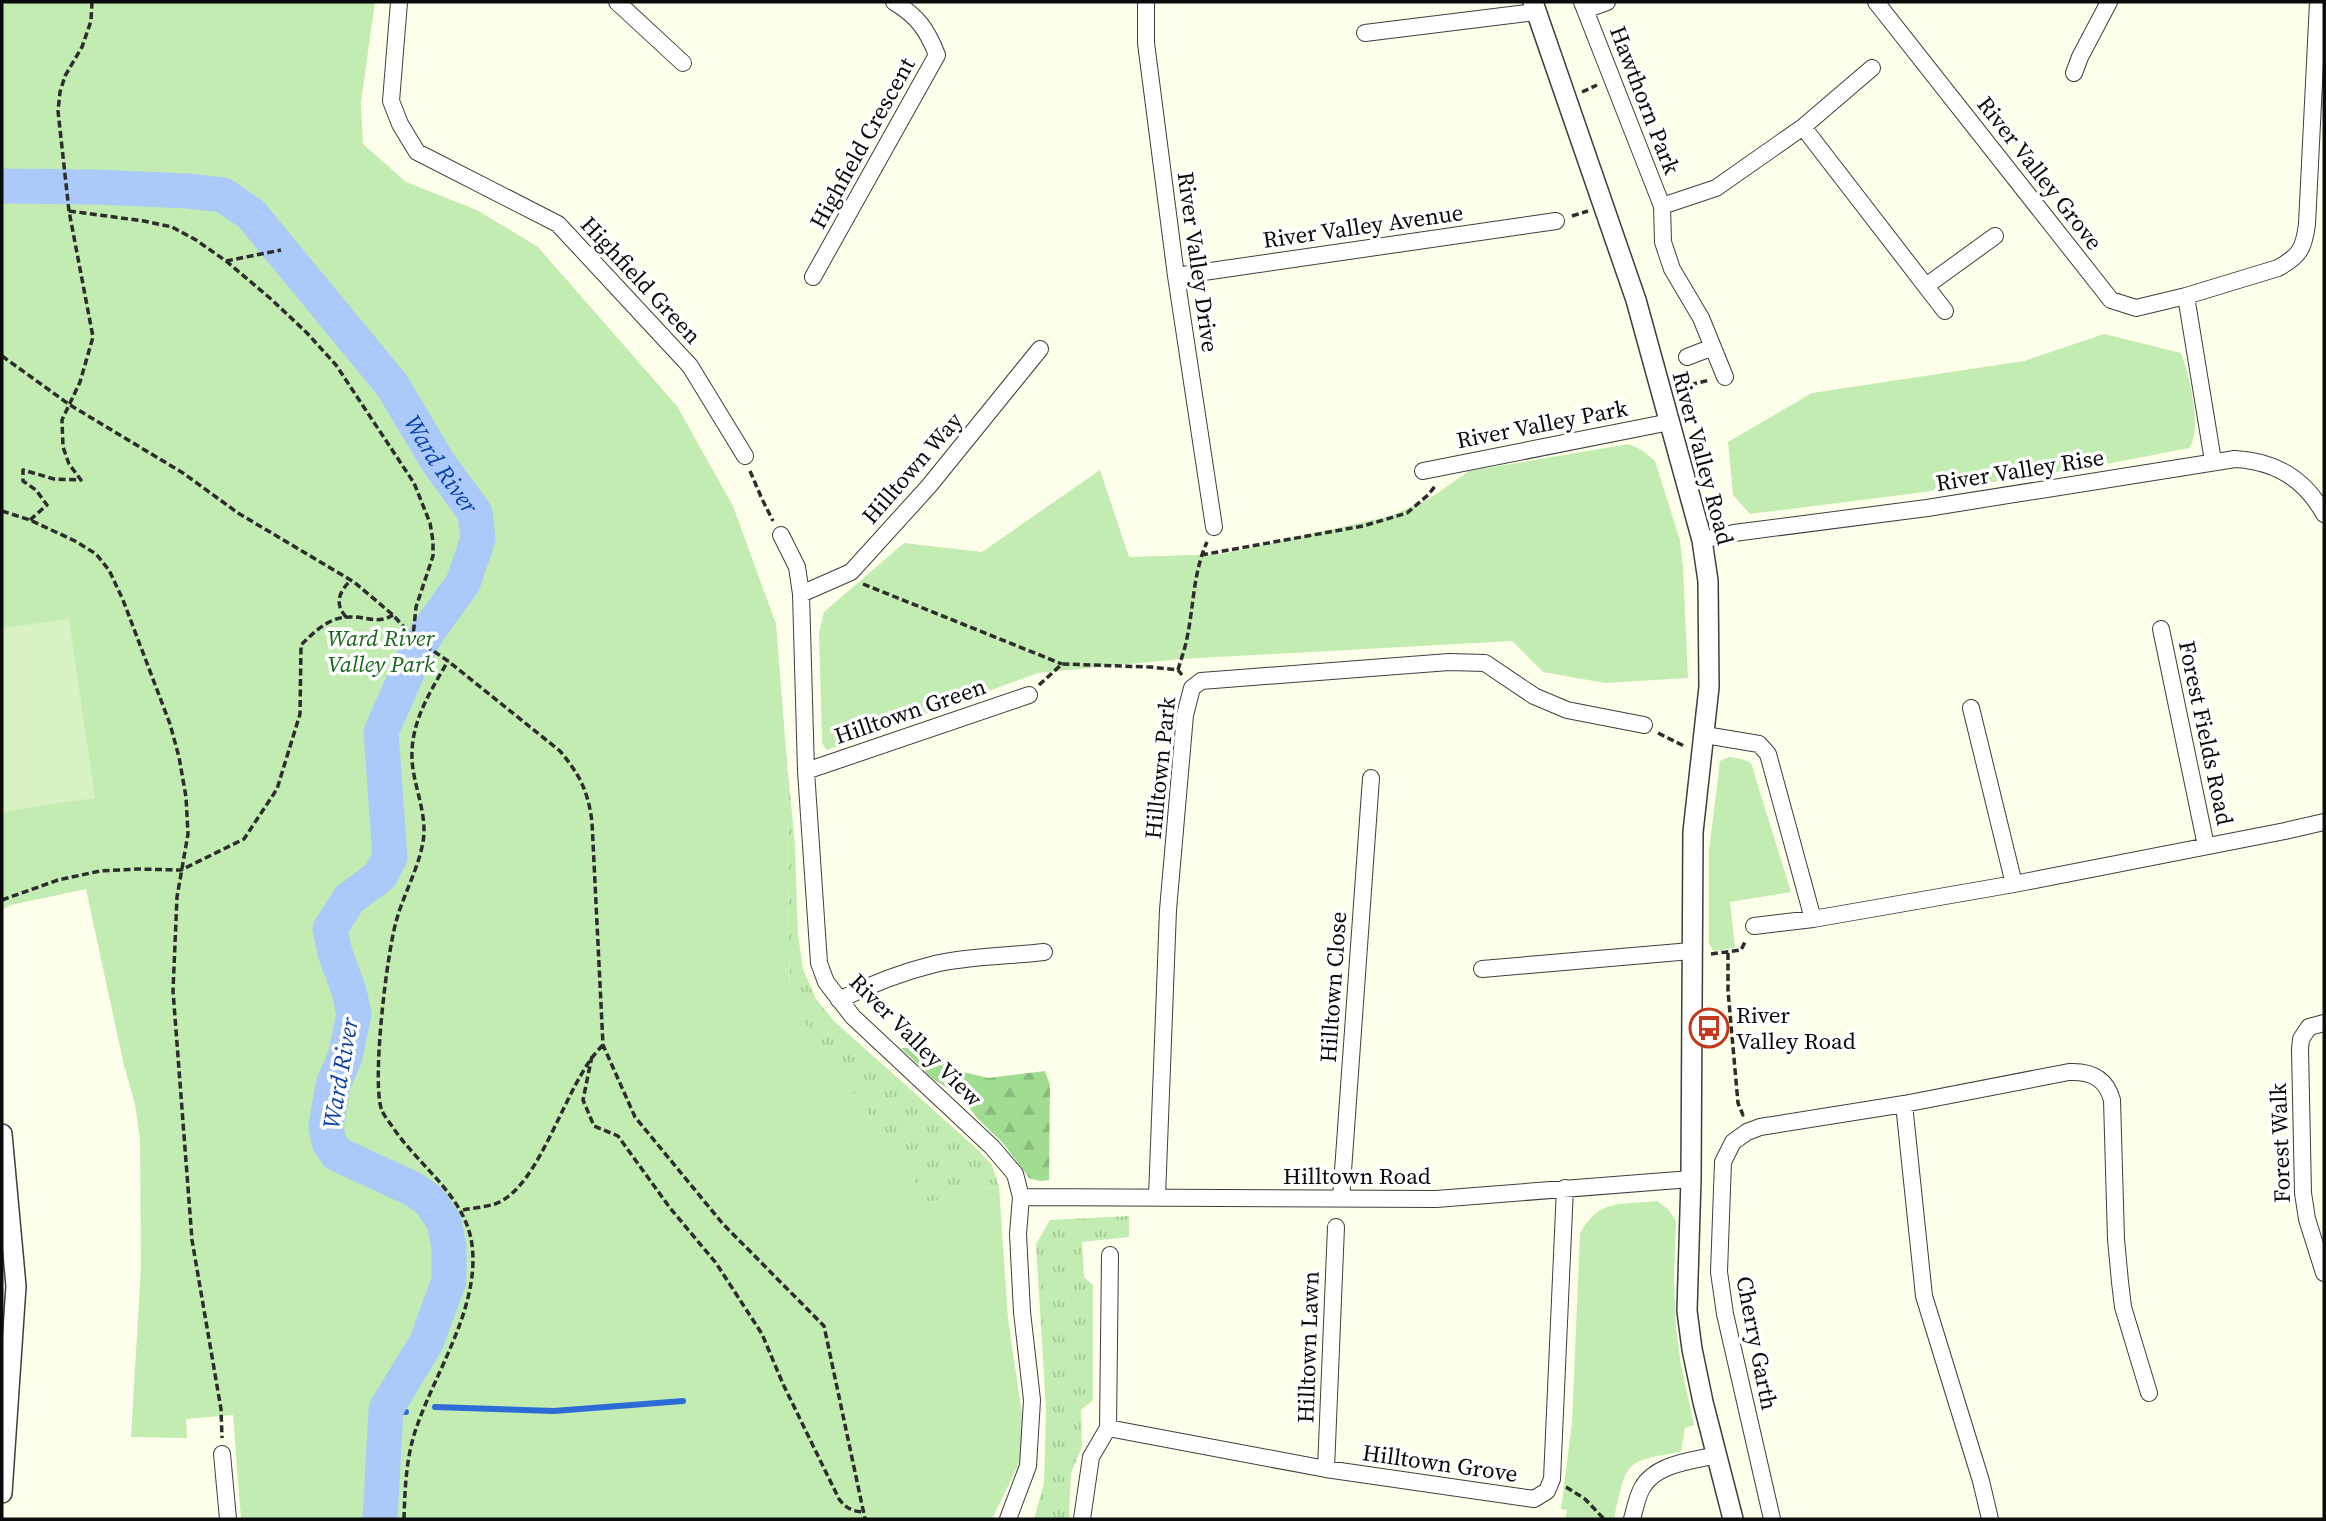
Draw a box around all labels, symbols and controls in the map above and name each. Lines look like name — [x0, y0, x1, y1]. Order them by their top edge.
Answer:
street label: Hawthorn Park — [1602, 21, 1688, 179]
street label: Highfield Crescent — [802, 51, 923, 234]
street label: River Valley Grove — [1970, 89, 2110, 257]
street label: River Valley Drive — [1169, 170, 1227, 354]
street label: River Valley Avenue — [1261, 196, 1465, 256]
street label: Highfield Green — [573, 209, 709, 351]
street label: River Valley Road — [1664, 368, 1742, 548]
street label: River Valley Park — [1454, 392, 1631, 456]
street label: Hilltown Way — [854, 405, 970, 531]
water label: Ward River — [397, 408, 487, 521]
street label: River Valley Rise — [1934, 441, 2106, 499]
park label: Ward River Valley Park — [327, 622, 435, 680]
street label: Forest Fields Road — [2171, 638, 2241, 828]
street label: Hilltown Green — [830, 670, 990, 752]
street label: Hilltown Park — [1137, 695, 1183, 841]
street label: Hilltown Close — [1312, 910, 1354, 1064]
street label: River Valley View — [842, 966, 990, 1114]
place label: River Valley Road — [1736, 999, 1856, 1057]
bus stop icon: River Valley Road — [1688, 1007, 1730, 1049]
water label: Ward River — [314, 1014, 366, 1131]
street label: Forest Walk — [2262, 1082, 2298, 1204]
street label: Hilltown Road — [1283, 1160, 1431, 1192]
street label: Hilltown Lawn — [1289, 1270, 1327, 1424]
street label: Cherry Garth — [1728, 1273, 1786, 1413]
street label: Hilltown Grove — [1360, 1436, 1520, 1490]

